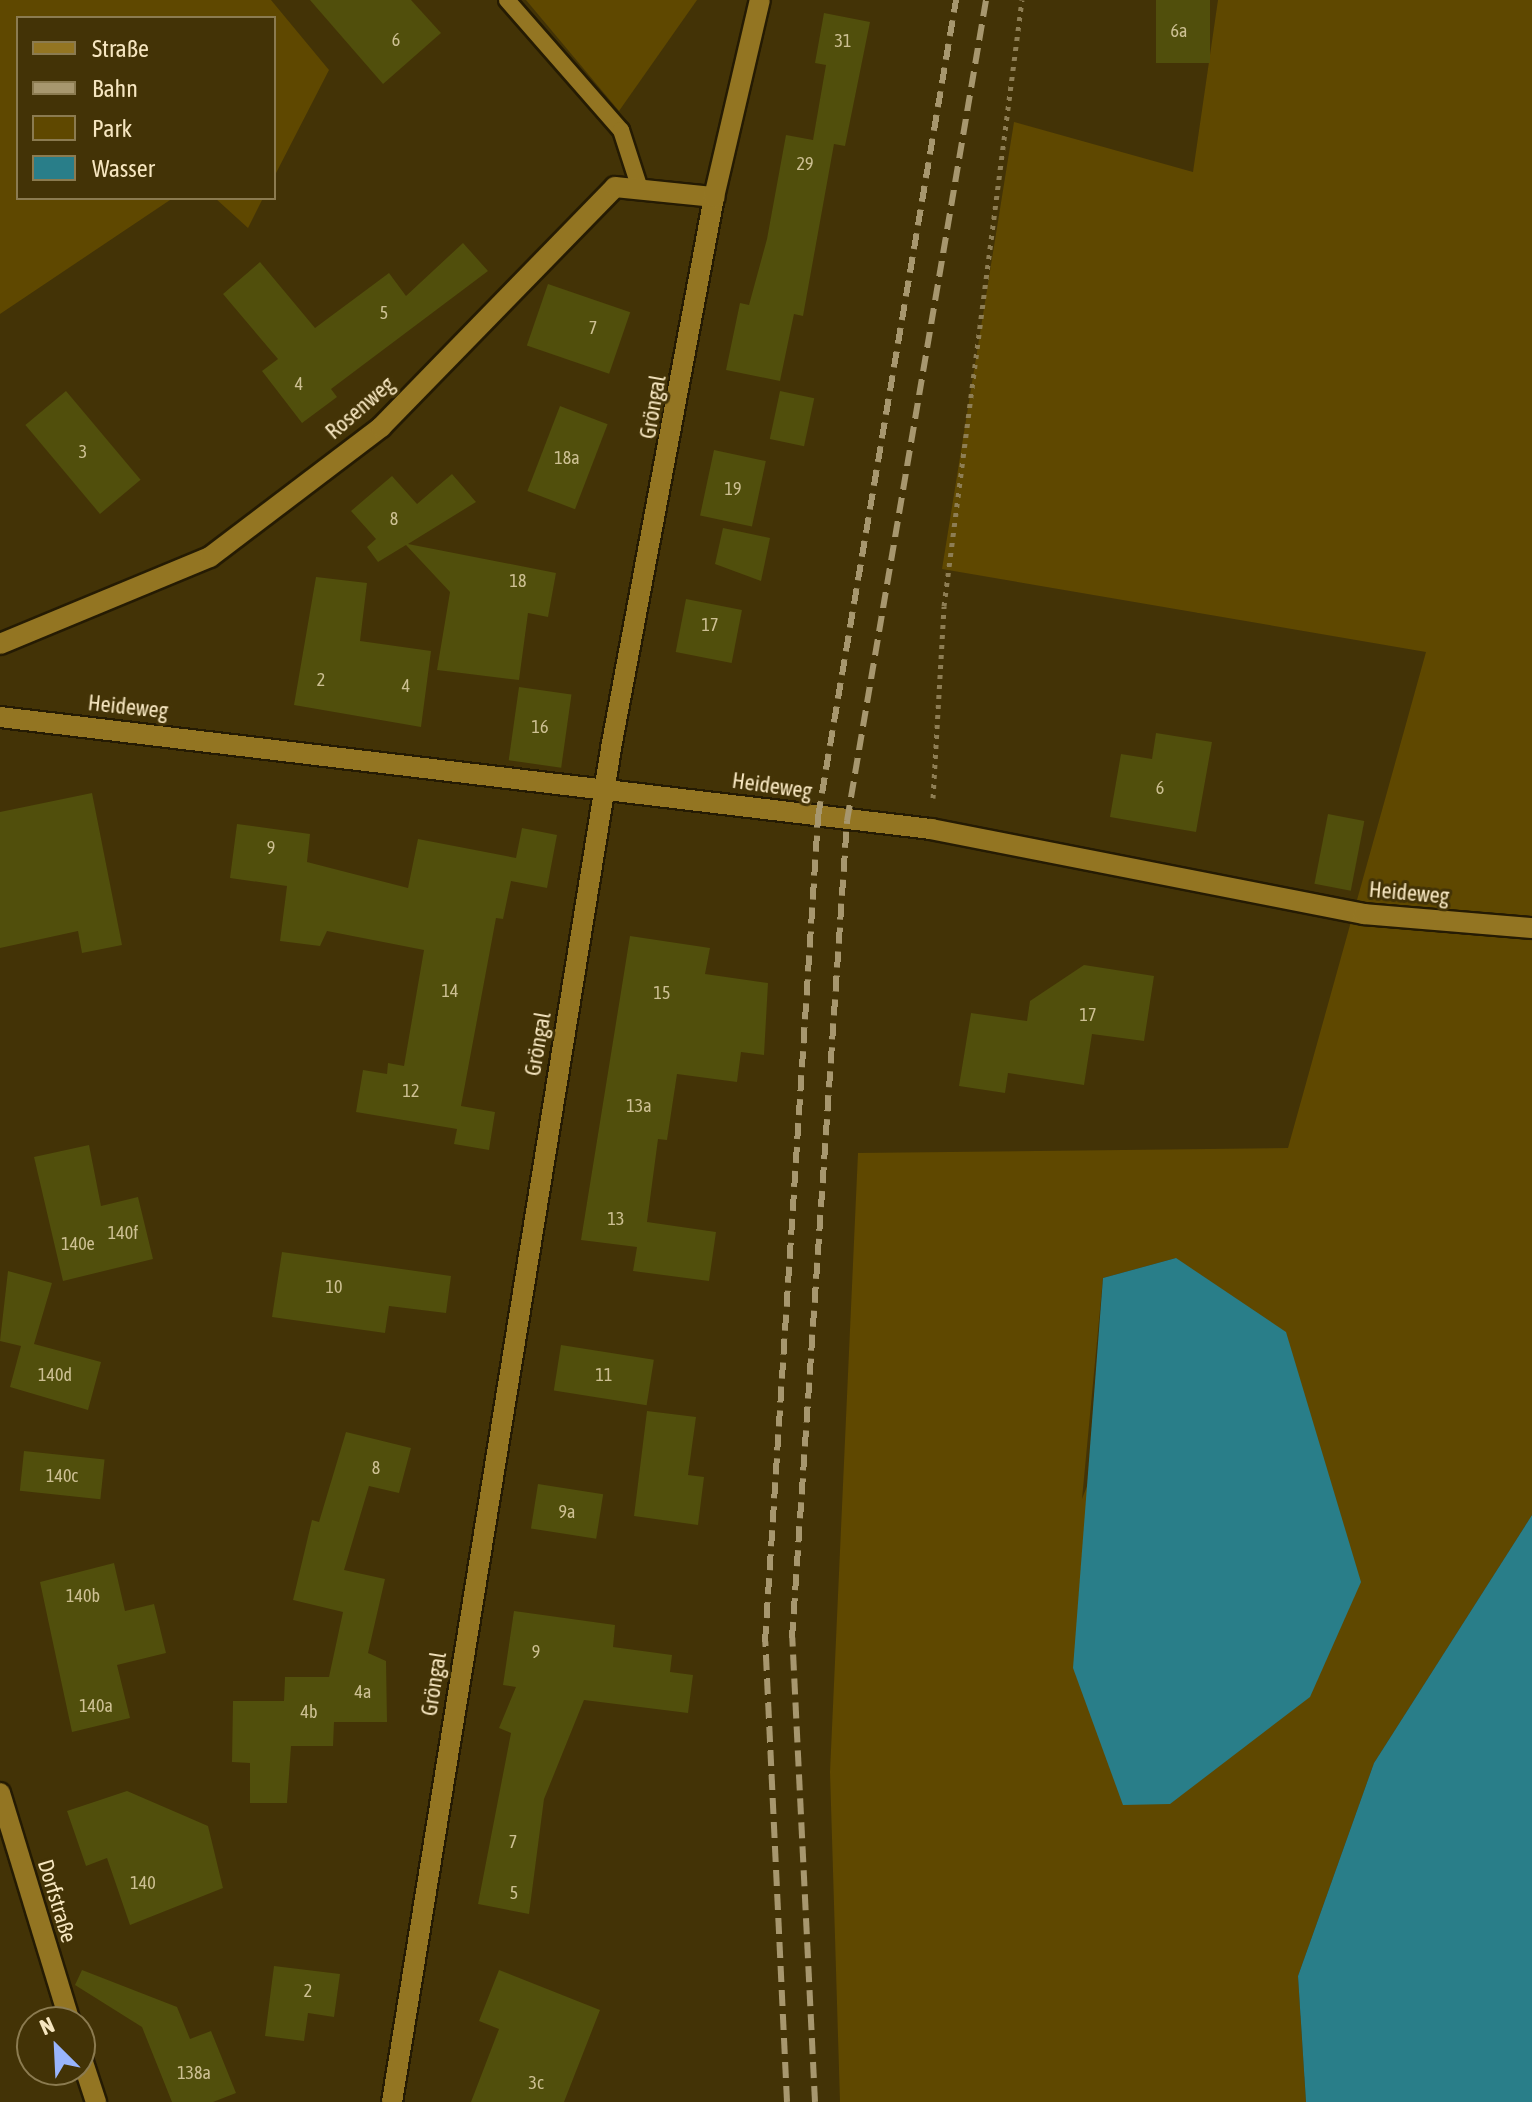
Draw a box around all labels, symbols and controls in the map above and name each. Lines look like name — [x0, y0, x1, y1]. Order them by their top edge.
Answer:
legend — [16, 16, 276, 200]
house number: 6a — [1171, 20, 1187, 42]
house number: 6 — [392, 29, 400, 51]
house number: 31 — [835, 30, 851, 52]
text: Straße — [92, 35, 149, 62]
text: Bahn — [92, 75, 138, 102]
text: Park — [92, 115, 132, 142]
house number: 29 — [797, 153, 813, 175]
text: Wasser — [92, 155, 155, 182]
house number: 5 — [380, 302, 388, 324]
house number: 7 — [589, 317, 597, 339]
street label: Rosenweg — [320, 371, 400, 445]
house number: 4 — [295, 373, 303, 395]
street label: Gröngal — [634, 373, 672, 441]
house number: 3 — [79, 441, 87, 463]
house number: 18a — [554, 447, 580, 469]
house number: 19 — [725, 478, 741, 500]
house number: 8 — [390, 508, 398, 530]
house number: 18 — [510, 570, 526, 592]
house number: 17 — [702, 614, 718, 636]
house number: 2 — [317, 669, 325, 691]
house number: 4 — [402, 675, 410, 697]
street label: Heideweg — [87, 690, 169, 724]
house number: 16 — [532, 716, 548, 738]
street label: Heideweg — [730, 767, 814, 805]
house number: 6 — [1156, 777, 1164, 799]
house number: 9 — [267, 837, 275, 859]
street label: Heideweg — [1368, 876, 1450, 910]
house number: 14 — [442, 980, 458, 1002]
house number: 15 — [654, 982, 670, 1004]
house number: 17 — [1080, 1004, 1096, 1026]
street label: Gröngal — [519, 1010, 557, 1078]
house number: 12 — [403, 1080, 419, 1102]
house number: 13a — [626, 1095, 652, 1117]
house number: 13 — [608, 1208, 624, 1230]
house number: 140f — [108, 1222, 138, 1244]
house number: 140e — [61, 1233, 95, 1255]
house number: 10 — [326, 1276, 342, 1298]
house number: 140d — [38, 1364, 72, 1386]
house number: 11 — [596, 1364, 612, 1386]
house number: 8 — [372, 1457, 380, 1479]
house number: 140c — [46, 1465, 78, 1487]
house number: 9a — [559, 1501, 575, 1523]
house number: 140b — [66, 1585, 100, 1607]
house number: 9 — [532, 1641, 540, 1663]
street label: Gröngal — [416, 1650, 452, 1718]
house number: 4a — [355, 1681, 371, 1703]
house number: 140a — [79, 1695, 113, 1717]
house number: 4b — [301, 1701, 317, 1723]
house number: 7 — [509, 1831, 517, 1853]
street label: Dorfstraße — [32, 1856, 82, 1946]
house number: 140 — [130, 1872, 156, 1894]
house number: 5 — [510, 1882, 518, 1904]
house number: 2 — [304, 1980, 312, 2002]
north arrow — [16, 2006, 96, 2086]
text: N — [36, 2011, 58, 2040]
house number: 138a — [177, 2062, 211, 2084]
house number: 3c — [528, 2072, 544, 2094]

